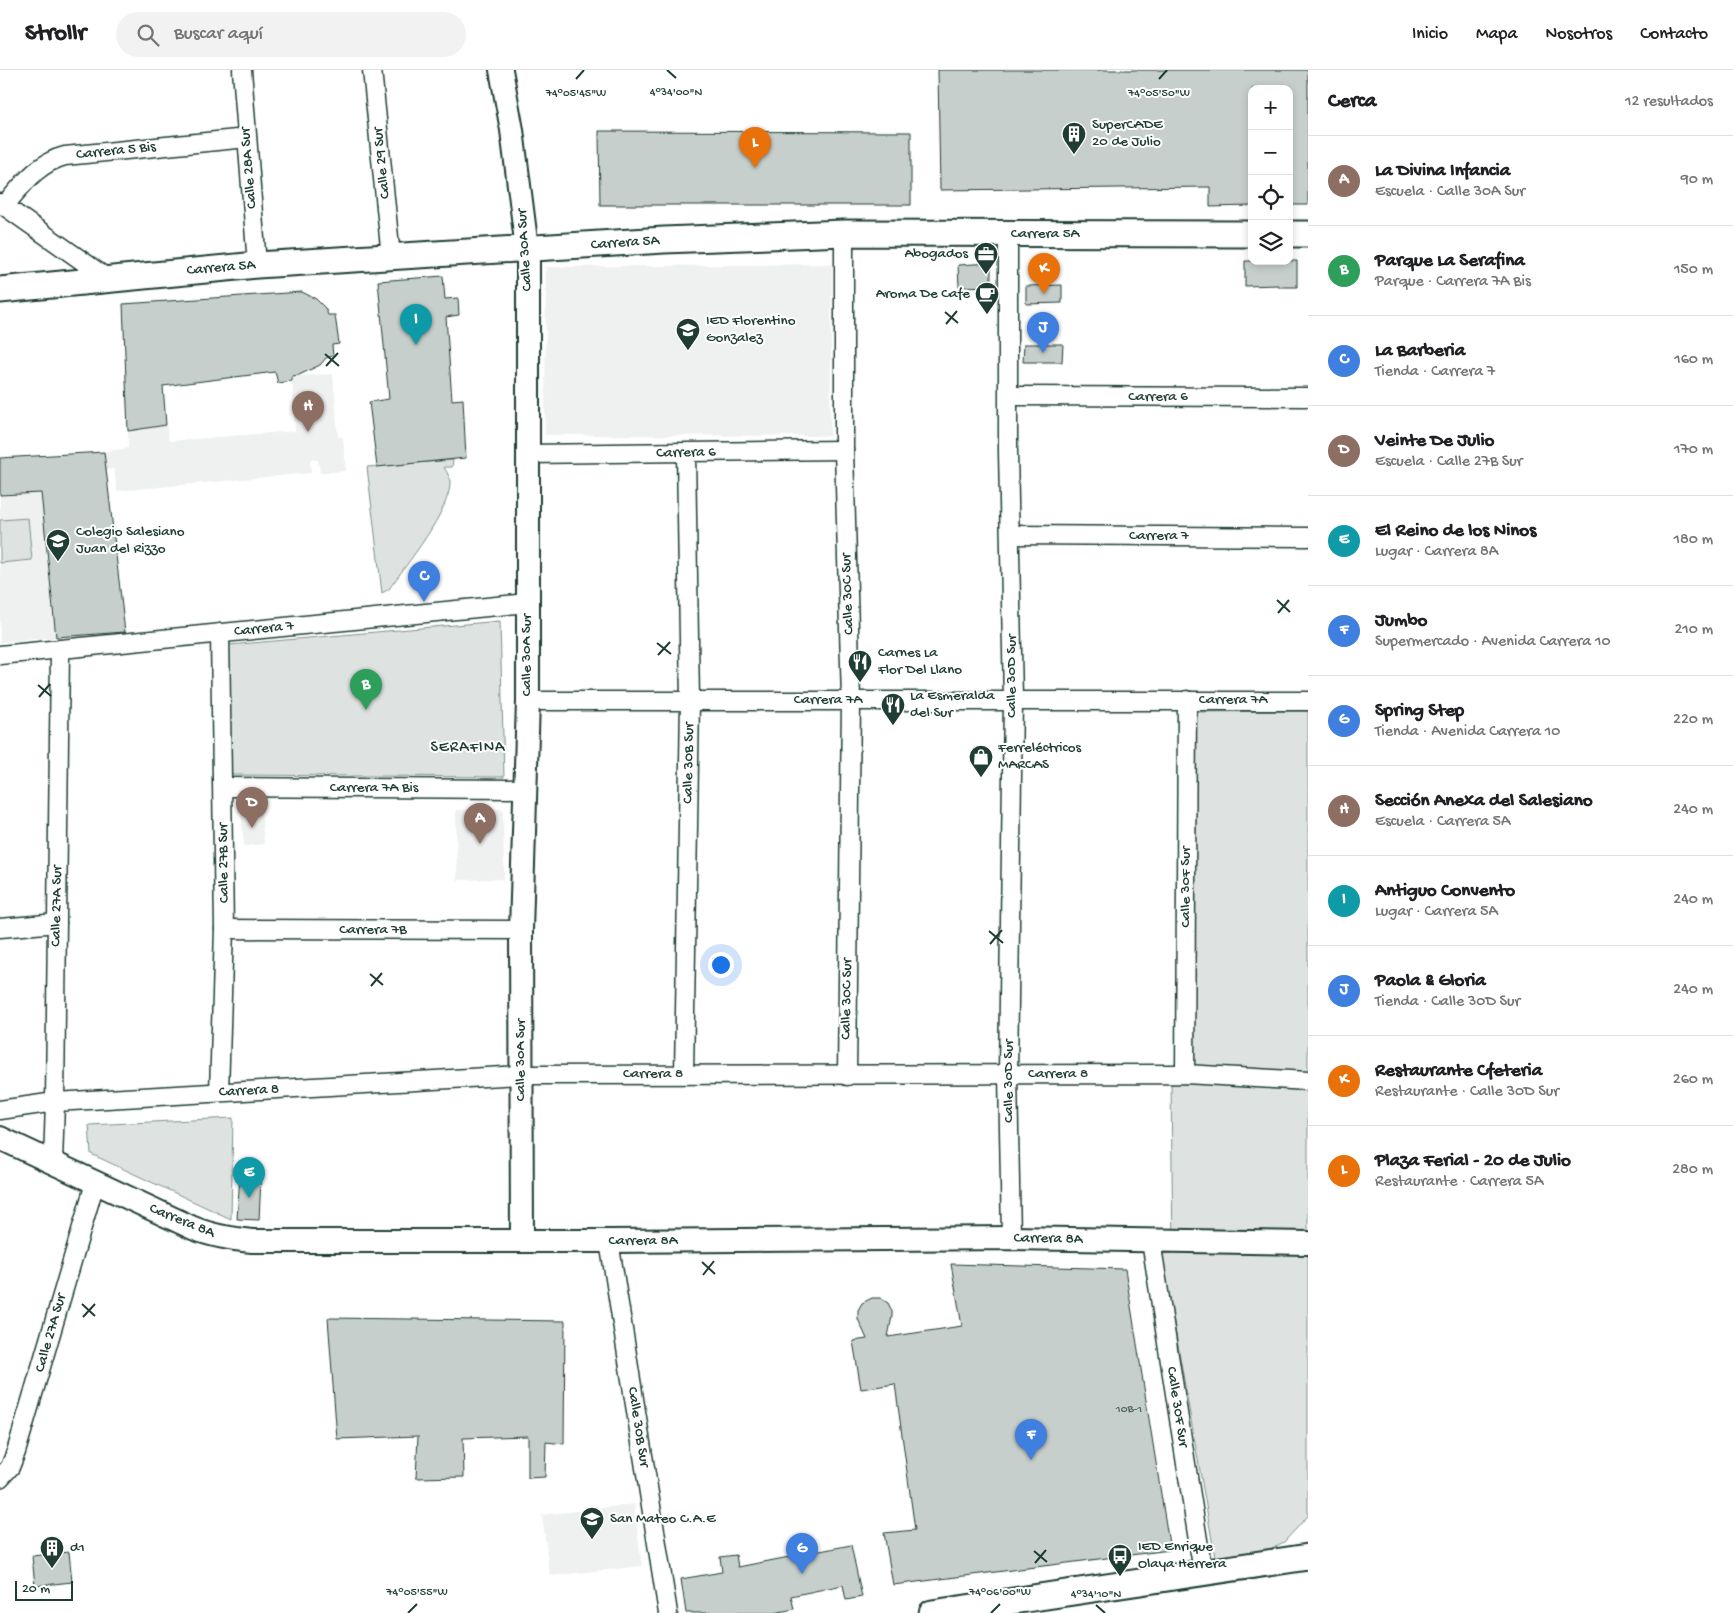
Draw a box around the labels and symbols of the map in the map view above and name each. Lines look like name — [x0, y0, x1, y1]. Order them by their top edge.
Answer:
text: 4°34'00"N — [650, 86, 702, 100]
text: 74°05'45"W — [545, 87, 606, 101]
text: 74°05'50"W — [1127, 87, 1190, 101]
place label: SuperCADE 20 de Julio — [1092, 116, 1163, 151]
building icon: SuperCADE 20 de Julio — [1061, 121, 1087, 155]
street label: Calle 28A Sur — [236, 125, 262, 209]
street label: Calle 29 Sur — [369, 125, 395, 200]
pin: L — [739, 127, 771, 168]
street label: Carrera 5 Bis — [75, 138, 157, 164]
street label: Calle 30A Sur — [513, 207, 537, 292]
street label: Carrera 5A — [1011, 225, 1081, 243]
street label: Carrera 5A — [590, 232, 661, 254]
office icon: Abogados — [973, 241, 999, 275]
place label: Abogados — [904, 245, 968, 263]
pin: K — [1028, 253, 1060, 294]
street label: Carrera 5A — [186, 256, 257, 280]
cafe icon: Aroma De Cafe — [974, 281, 1000, 315]
place label: Aroma De Cafe — [876, 285, 970, 303]
pin: I — [400, 304, 432, 345]
place label: IED Florentino Gonzalez — [706, 312, 796, 347]
pin: J — [1027, 312, 1059, 353]
school or university icon: IED Florentino Gonzalez — [675, 317, 701, 351]
street label: Carrera 6 — [1128, 388, 1188, 406]
pin: H — [292, 391, 324, 432]
street label: Carrera 6 — [656, 443, 716, 463]
place label: Colegio Salesiano Juan del Rizzo — [76, 523, 185, 558]
street label: Carrera 7 — [1129, 527, 1190, 545]
school or university icon: Colegio Salesiano Juan del Rizzo — [45, 528, 71, 562]
street label: Calle 30C Sur — [838, 551, 858, 635]
pin: C — [408, 561, 440, 602]
street label: Calle 30A Sur — [518, 612, 536, 696]
street label: Carrera 7 — [233, 617, 296, 641]
street label: Calle 30D Sur — [1003, 633, 1021, 718]
place label: Carnes La Flor Del Llano — [877, 644, 962, 679]
restaurant icon: Carnes La Flor Del Llano — [847, 649, 873, 683]
pin: B — [350, 669, 382, 710]
place label: La Esmeralda del Sur — [910, 687, 995, 722]
street label: Carrera 7A — [794, 691, 863, 709]
street label: Carrera 7A — [1199, 691, 1268, 709]
restaurant icon: La Esmeralda del Sur — [880, 692, 906, 726]
street label: Calle 30B Sur — [679, 721, 699, 804]
district label: SERAFINA — [430, 739, 506, 758]
place label: Ferreléctricos MARCAS — [997, 739, 1081, 774]
shop icon: Ferreléctricos MARCAS — [968, 744, 994, 778]
street label: Carrera 7A Bis — [330, 779, 419, 797]
pin: D — [236, 787, 268, 828]
pin: A — [464, 803, 496, 844]
street label: Calle 27B Sur — [214, 821, 234, 903]
street label: Calle 30F Sur — [1177, 845, 1195, 928]
street label: Calle 27A Sur — [47, 864, 67, 947]
street label: Carrera 7B — [339, 921, 407, 939]
your location — [708, 952, 734, 978]
street label: Calle 30C Sur — [837, 956, 857, 1040]
street label: Calle 30A Sur — [512, 1017, 530, 1101]
street label: Calle 30D Sur — [1000, 1038, 1018, 1123]
street label: Carrera 8 — [623, 1065, 683, 1083]
street label: Carrera 8 — [1028, 1065, 1088, 1083]
street label: Carrera 8 — [218, 1080, 280, 1102]
pin: E — [233, 1157, 265, 1198]
street label: Carrera 8A — [147, 1200, 218, 1243]
street label: Carrera 8A — [1013, 1229, 1084, 1249]
street label: Carrera 8A — [608, 1232, 679, 1250]
street label: Calle 27A Sur — [31, 1290, 71, 1375]
street label: Calle 30F Sur — [1162, 1365, 1193, 1450]
street label: Calle 30B Sur — [623, 1385, 654, 1470]
house number: 10B-1 — [1115, 1403, 1142, 1417]
pin: F — [1015, 1419, 1047, 1460]
school or university icon: San Mateo C.A.E — [579, 1506, 605, 1540]
place label: San Mateo C.A.E — [610, 1510, 716, 1528]
pin: G — [786, 1533, 818, 1574]
building icon: d1 — [39, 1535, 65, 1569]
place label: IED Enrique Olaya Herrera — [1138, 1538, 1227, 1573]
place label: d1 — [70, 1539, 85, 1557]
bus stop icon: IED Enrique Olaya Herrera — [1107, 1543, 1133, 1577]
scale bar — [15, 1578, 72, 1601]
text: 74°05'55"W — [385, 1586, 448, 1600]
text: 74°06'00"W — [968, 1586, 1031, 1600]
text: 4°34'10"N — [1071, 1588, 1121, 1602]

